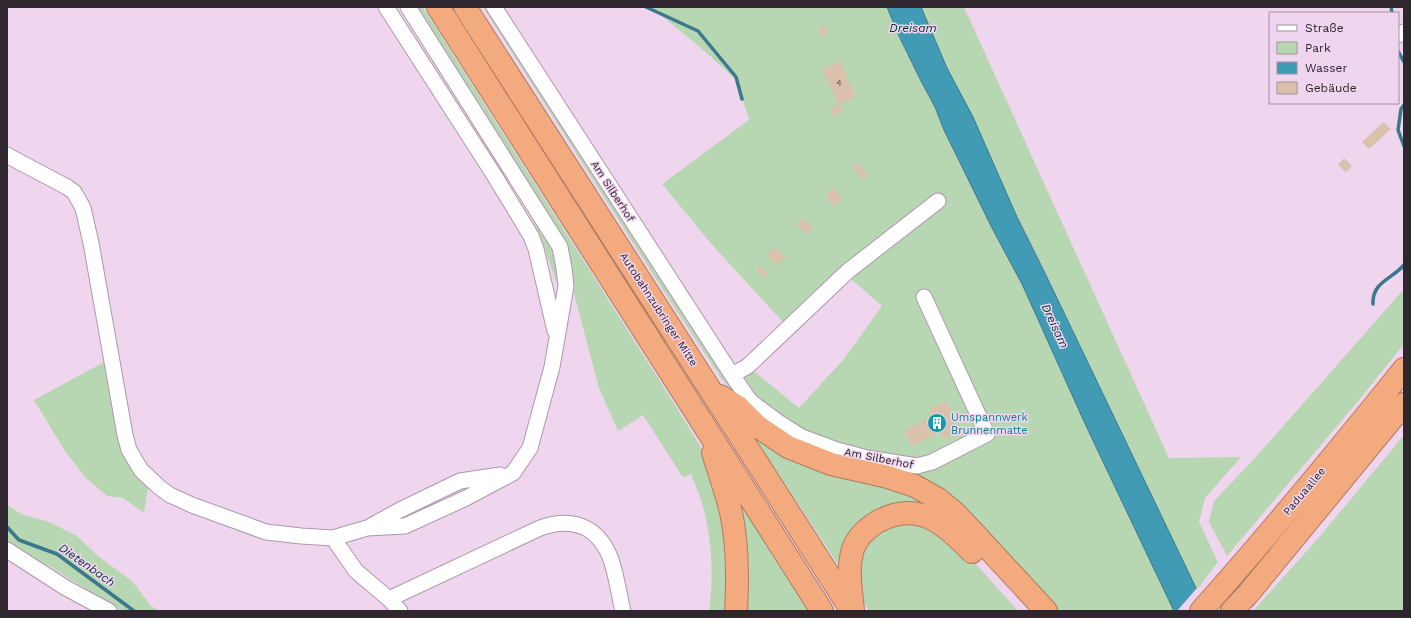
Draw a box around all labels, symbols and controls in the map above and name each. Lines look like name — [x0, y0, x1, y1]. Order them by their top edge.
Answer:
legend — [1269, 12, 1399, 104]
water label: Dreisam — [889, 21, 937, 35]
text: Straße — [1305, 21, 1344, 35]
text: Park — [1305, 41, 1331, 55]
text: Wasser — [1305, 61, 1347, 75]
house number: 4 — [836, 78, 842, 88]
text: Gebäude — [1305, 81, 1357, 95]
street label: Am Silberhof — [588, 158, 638, 225]
street label: Autobahnzubringer Mitte — [617, 250, 700, 369]
water label: Dreisam — [1039, 302, 1071, 350]
place label: Umspannwerk Brunnenmatte — [951, 411, 1028, 437]
building icon: Umspannwerk Brunnenmatte — [926, 412, 948, 434]
street label: Am Silberhof — [843, 445, 915, 472]
street label: Paduaallee — [1281, 465, 1328, 518]
water label: Dietenbach — [56, 541, 118, 589]

